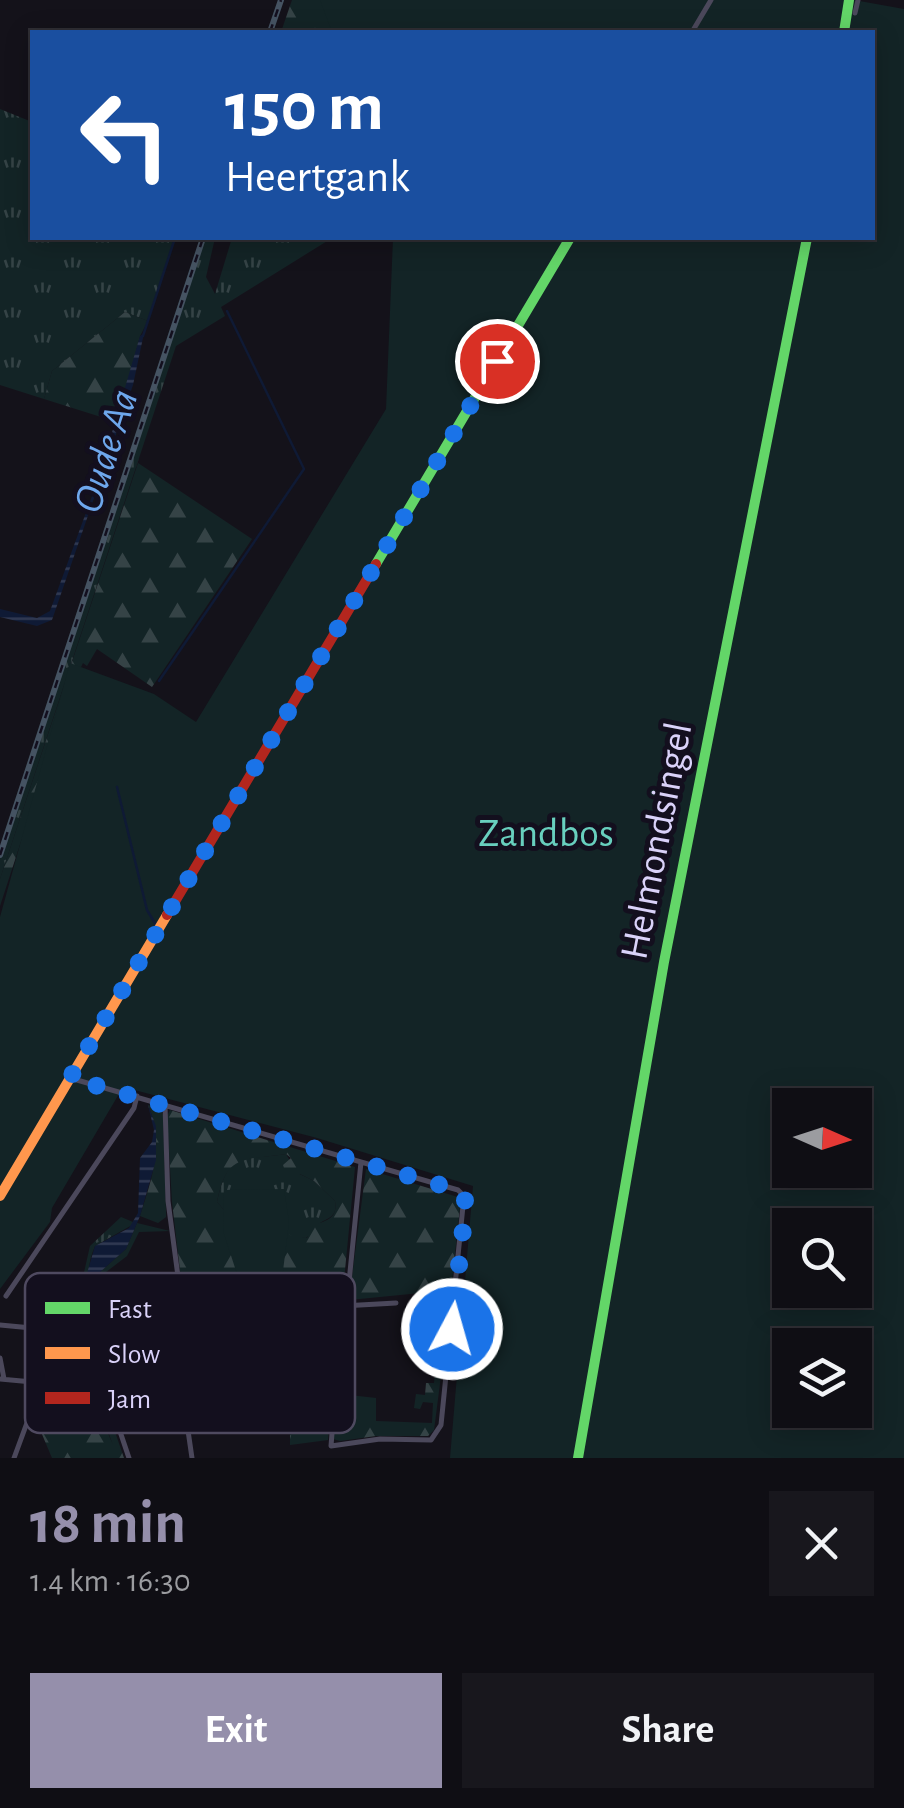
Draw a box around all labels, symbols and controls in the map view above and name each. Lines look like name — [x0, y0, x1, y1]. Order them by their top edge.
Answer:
icon: left — [60, 70, 190, 200]
text: 150 m — [225, 73, 384, 143]
text: Heertgank — [225, 155, 410, 200]
pin — [455, 319, 540, 404]
icon: arrive — [470, 334, 525, 389]
water label: Oude Aa — [66, 384, 146, 518]
street label: Helmondsingel — [614, 719, 700, 963]
park label: Zandbos — [478, 814, 614, 854]
north arrow — [772, 1088, 872, 1188]
map controls — [772, 1088, 872, 1428]
button: search — [772, 1208, 872, 1308]
legend — [25, 1273, 355, 1433]
position arrow — [400, 1277, 504, 1381]
text: Fast — [108, 1296, 152, 1324]
button: layers — [772, 1328, 872, 1428]
text: Slow — [108, 1341, 160, 1369]
text: Jam — [108, 1386, 151, 1414]
button: close — [769, 1491, 874, 1596]
text: 18 min — [30, 1494, 186, 1554]
text: 1.4 km · 16:30 — [30, 1565, 191, 1597]
button: Exit — [30, 1673, 442, 1788]
button: Share — [462, 1673, 874, 1788]

